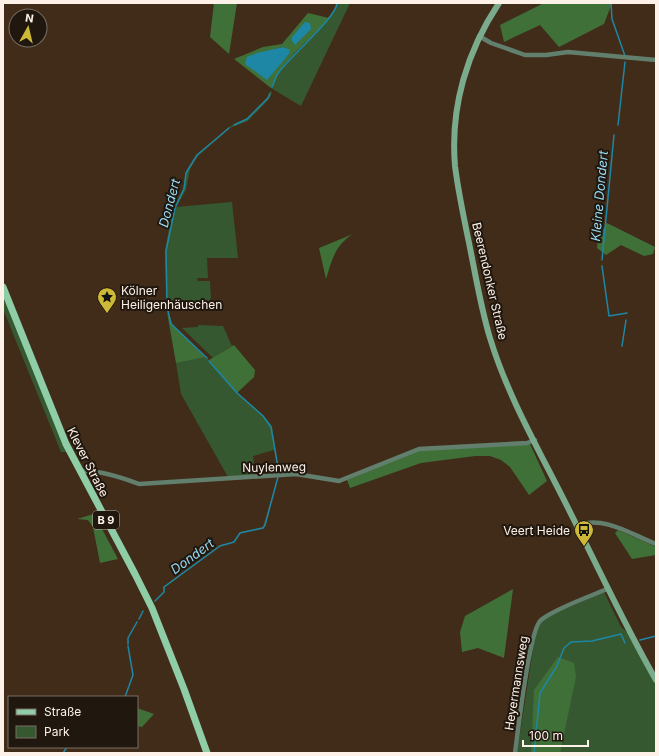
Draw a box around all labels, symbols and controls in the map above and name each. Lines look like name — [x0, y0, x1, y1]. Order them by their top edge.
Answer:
north arrow — [8, 8, 48, 48]
text: N — [24, 11, 35, 26]
water label: Kleine Dondert — [587, 149, 611, 242]
water label: Dondert — [155, 176, 183, 229]
street label: Beerendonker Straße — [469, 221, 511, 341]
place label: Kölner Heiligenhäuschen — [121, 283, 222, 312]
place icon: Kölner Heiligenhäuschen — [96, 286, 118, 314]
street label: Klever Straße — [64, 425, 112, 499]
street label: Nuylenweg — [242, 459, 306, 475]
road number: B 9 — [93, 511, 119, 529]
bus stop icon: Veert Heide — [573, 519, 595, 547]
place label: Veert Heide — [503, 523, 570, 538]
water label: Dondert — [167, 534, 217, 577]
street label: Heyermannsweg — [501, 635, 531, 731]
legend — [8, 696, 138, 748]
text: Straße — [44, 704, 81, 719]
scale bar — [523, 722, 588, 748]
text: Park — [44, 724, 70, 739]
text: 100 m — [529, 728, 563, 743]

